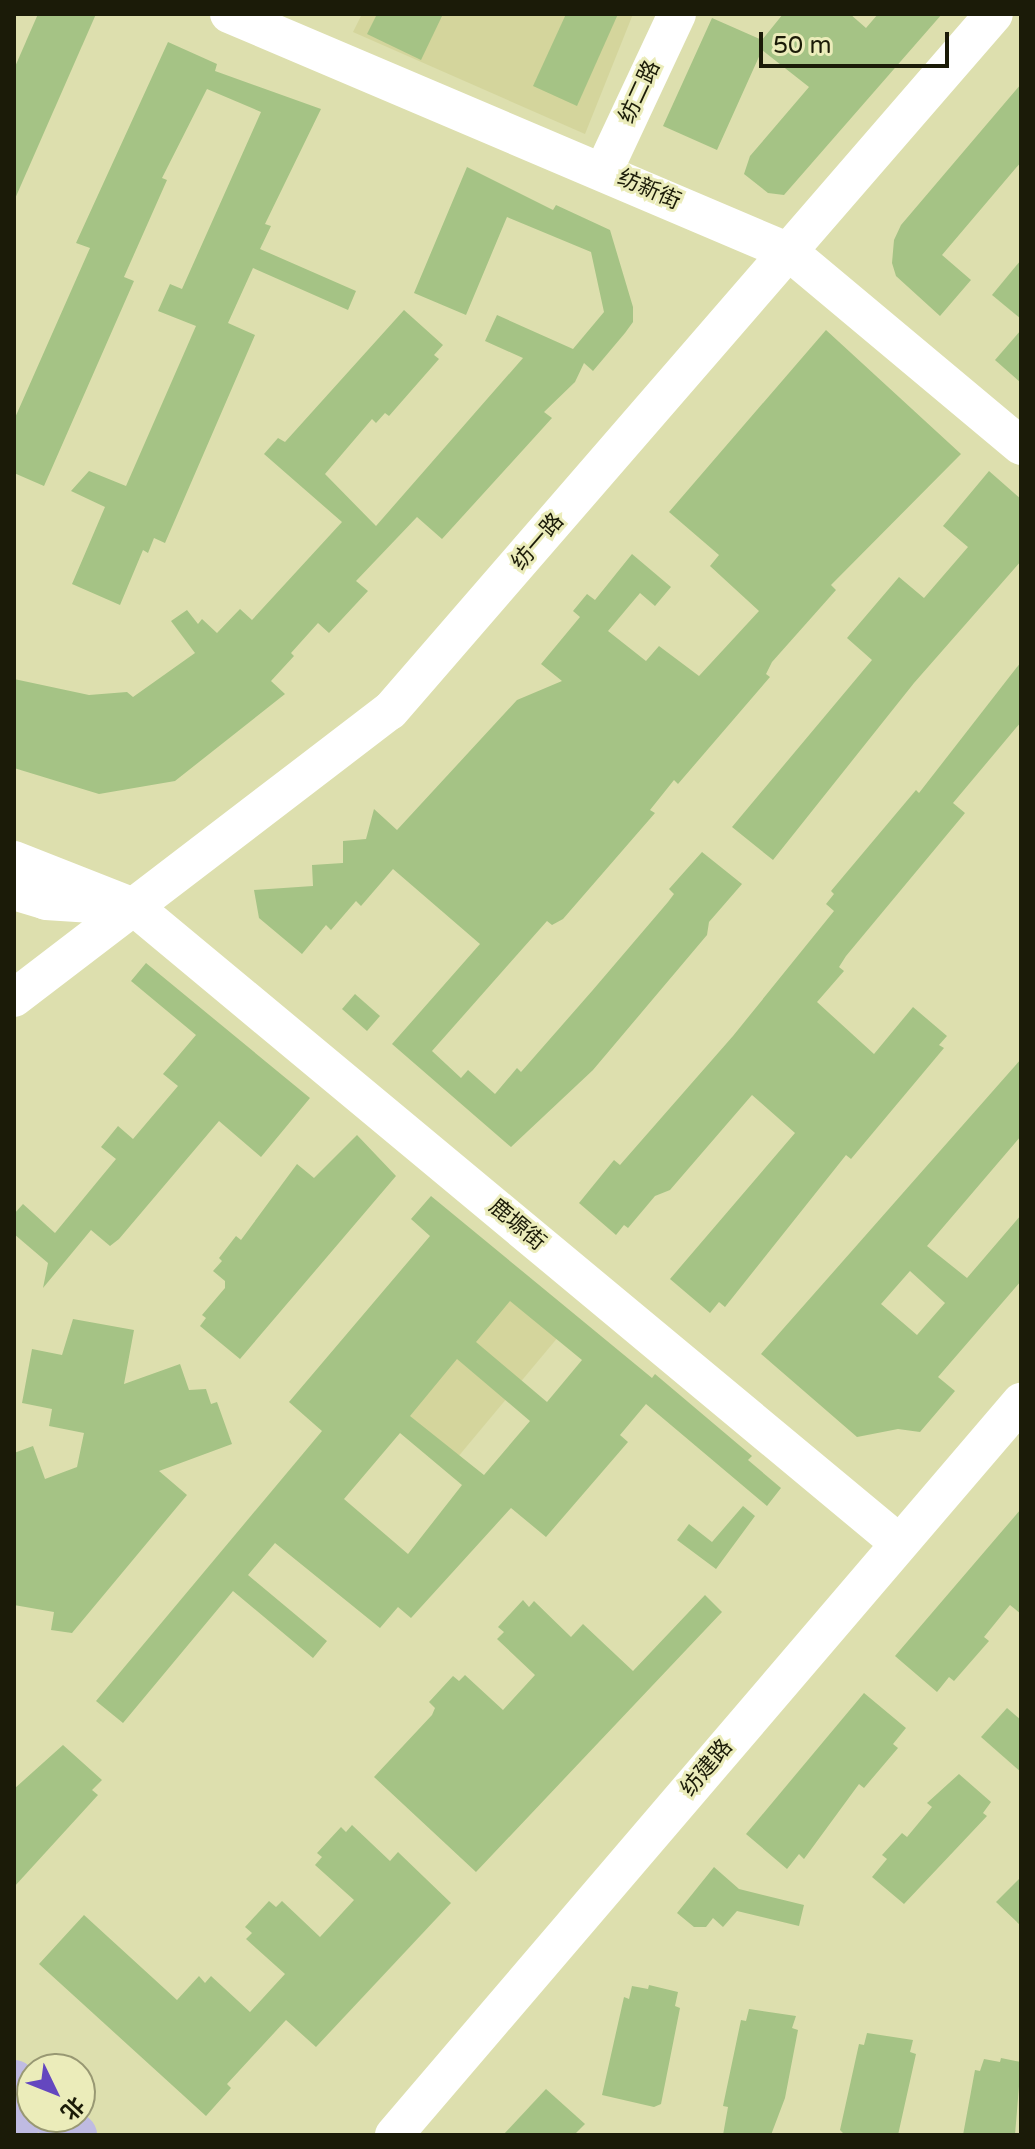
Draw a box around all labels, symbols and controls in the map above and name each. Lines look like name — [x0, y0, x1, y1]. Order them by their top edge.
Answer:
scale bar — [763, 16, 953, 66]
text: 50 m — [773, 31, 831, 60]
street label: 纺二路 — [614, 57, 666, 127]
street label: 纺新街 — [613, 165, 685, 215]
street label: 纺一路 — [506, 508, 570, 576]
street label: 鹿塬街 — [483, 1194, 551, 1256]
street label: 纺建路 — [676, 1734, 738, 1802]
north arrow — [16, 2053, 96, 2133]
text: 北 — [55, 2091, 89, 2125]

